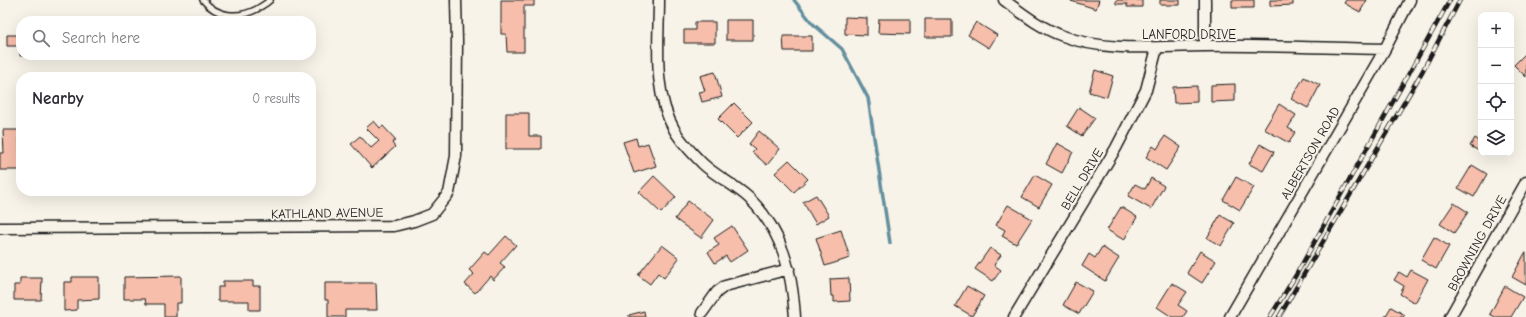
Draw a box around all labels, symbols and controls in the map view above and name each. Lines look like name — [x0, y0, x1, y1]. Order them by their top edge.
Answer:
map controls — [1478, 12, 1514, 156]
button: + — [1478, 12, 1514, 48]
search box — [16, 16, 316, 60]
icon: search — [30, 27, 52, 49]
street label: LANFORD DRIVE — [1142, 27, 1236, 42]
text: Search here — [62, 29, 140, 47]
button: − — [1478, 48, 1514, 84]
button: locate — [1478, 84, 1514, 120]
text: Nearby — [32, 89, 83, 108]
text: 0 results — [252, 91, 300, 106]
street label: ALBERTSON ROAD — [1277, 104, 1343, 202]
button: layers — [1478, 120, 1514, 156]
street label: BELL DRIVE — [1058, 145, 1106, 212]
street label: BROWNING DRIVE — [1445, 193, 1510, 293]
street label: KATHLAND AVENUE — [271, 205, 383, 221]

